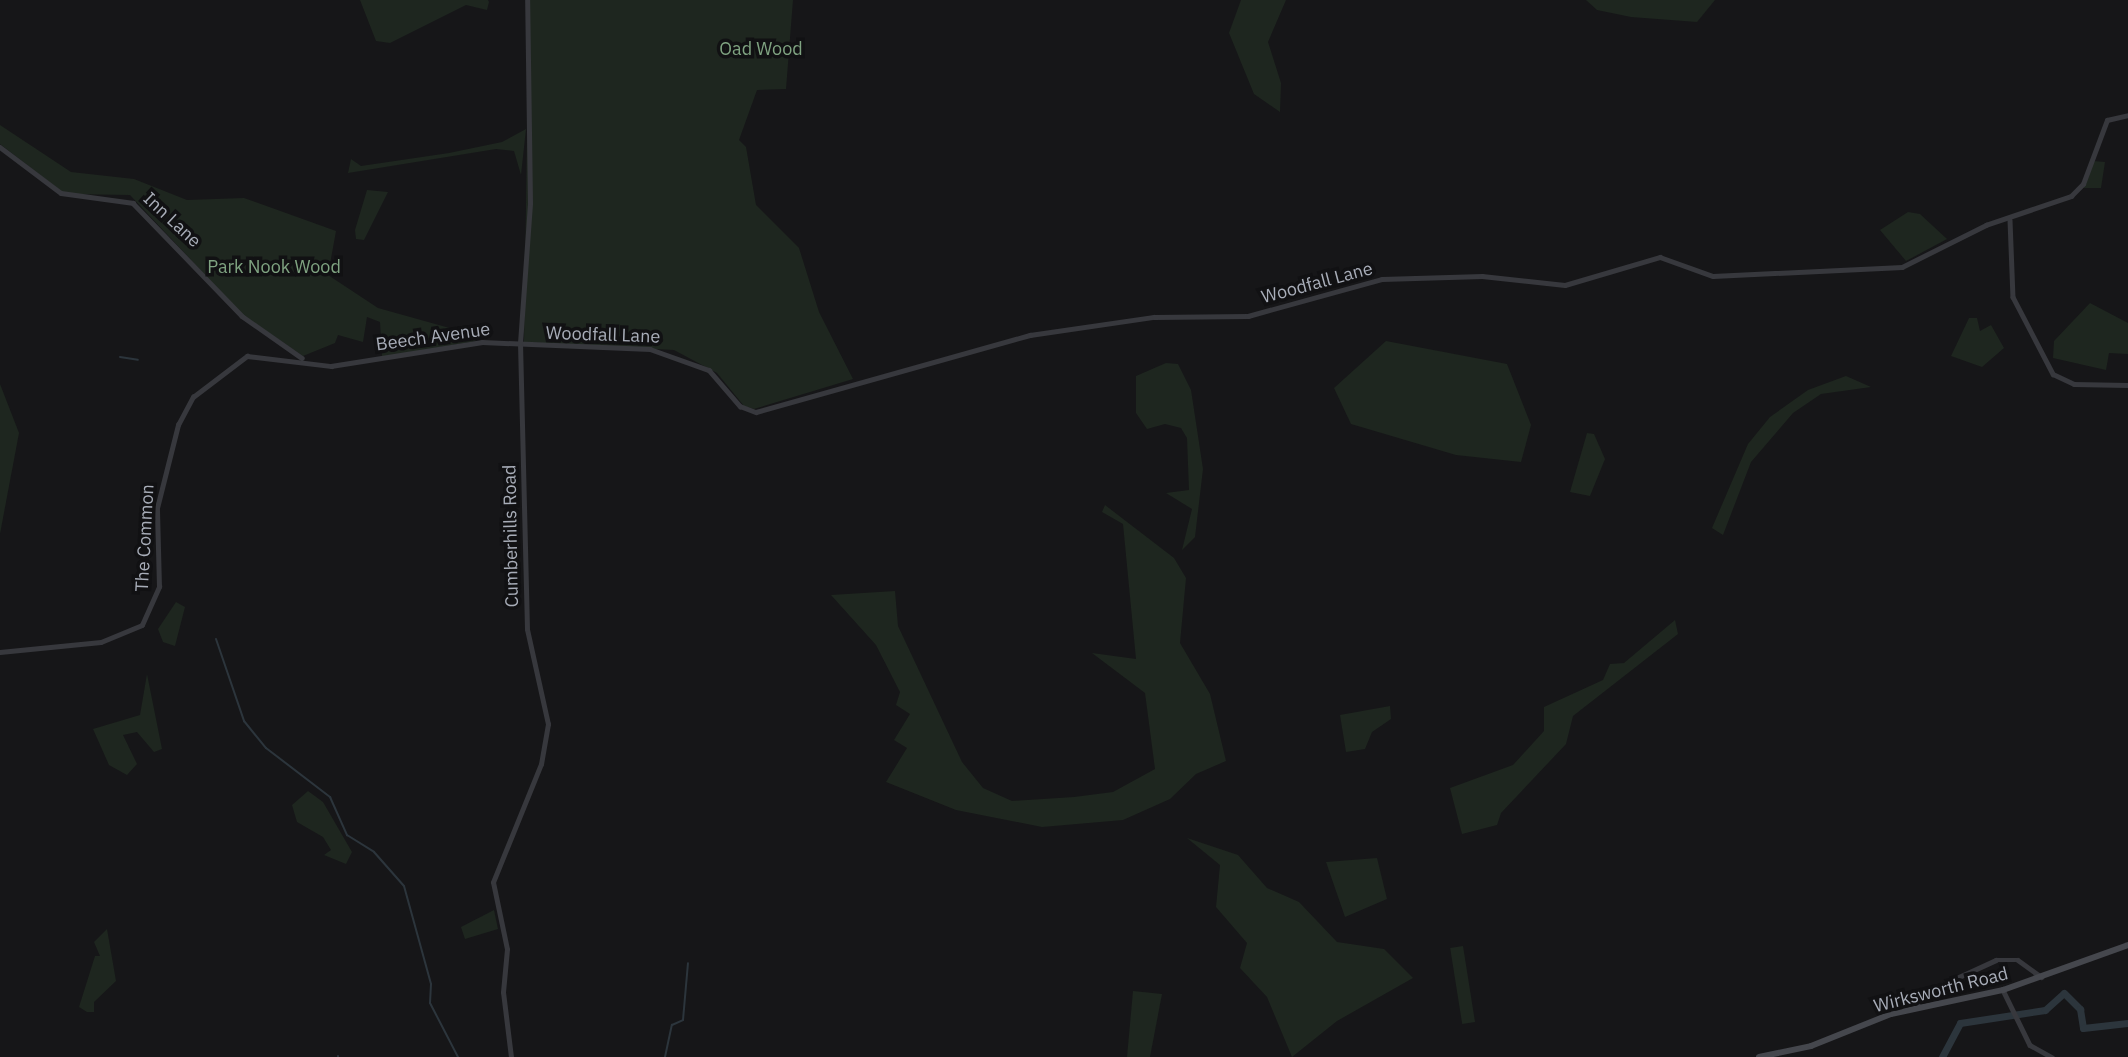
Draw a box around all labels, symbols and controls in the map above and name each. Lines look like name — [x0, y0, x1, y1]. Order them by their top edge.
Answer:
park label: Oad Wood — [719, 38, 803, 60]
street label: Inn Lane — [139, 188, 205, 252]
park label: Park Nook Wood — [207, 256, 341, 278]
street label: Woodfall Lane — [1259, 258, 1375, 308]
street label: Beech Avenue — [374, 318, 492, 356]
street label: Woodfall Lane — [545, 322, 661, 348]
street label: Cumberhills Road — [499, 464, 523, 608]
street label: The Common — [131, 484, 159, 592]
street label: Wirksworth Road — [1872, 963, 2010, 1017]

